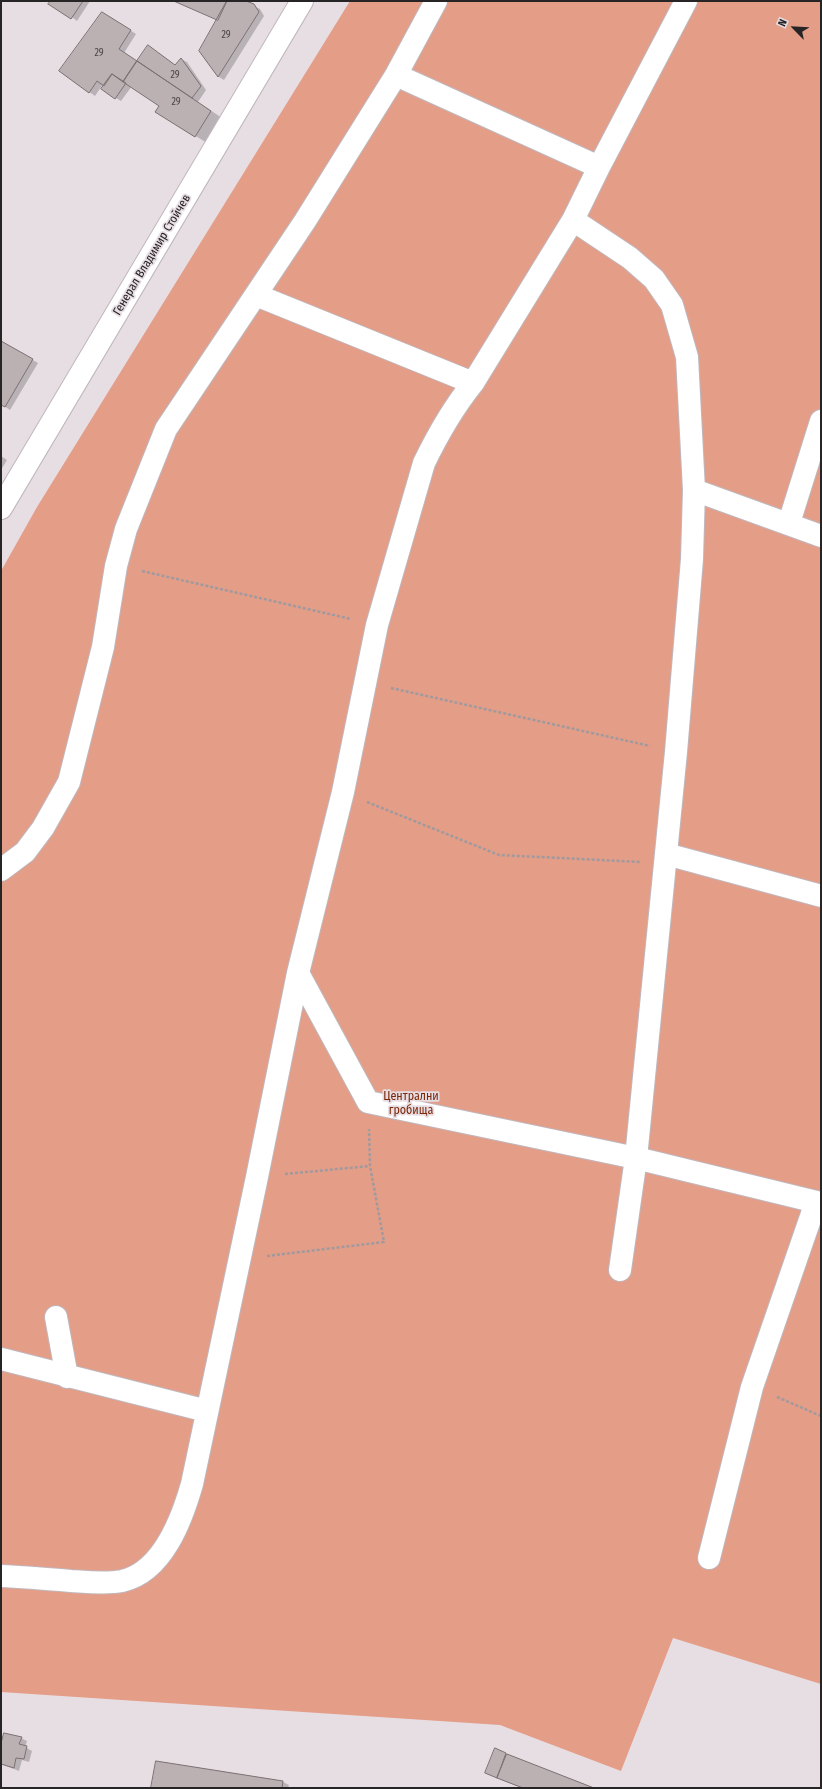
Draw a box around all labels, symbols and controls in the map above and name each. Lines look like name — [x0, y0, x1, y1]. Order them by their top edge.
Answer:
north arrow — [774, 8, 814, 48]
text: N — [775, 17, 790, 29]
house number: 29 — [221, 29, 231, 41]
house number: 29 — [94, 47, 104, 59]
house number: 29 — [170, 69, 180, 81]
house number: 29 — [171, 96, 181, 108]
street label: Генерал Владимир Стойчев — [110, 192, 194, 318]
park label: Централни гробища — [383, 1090, 439, 1118]

